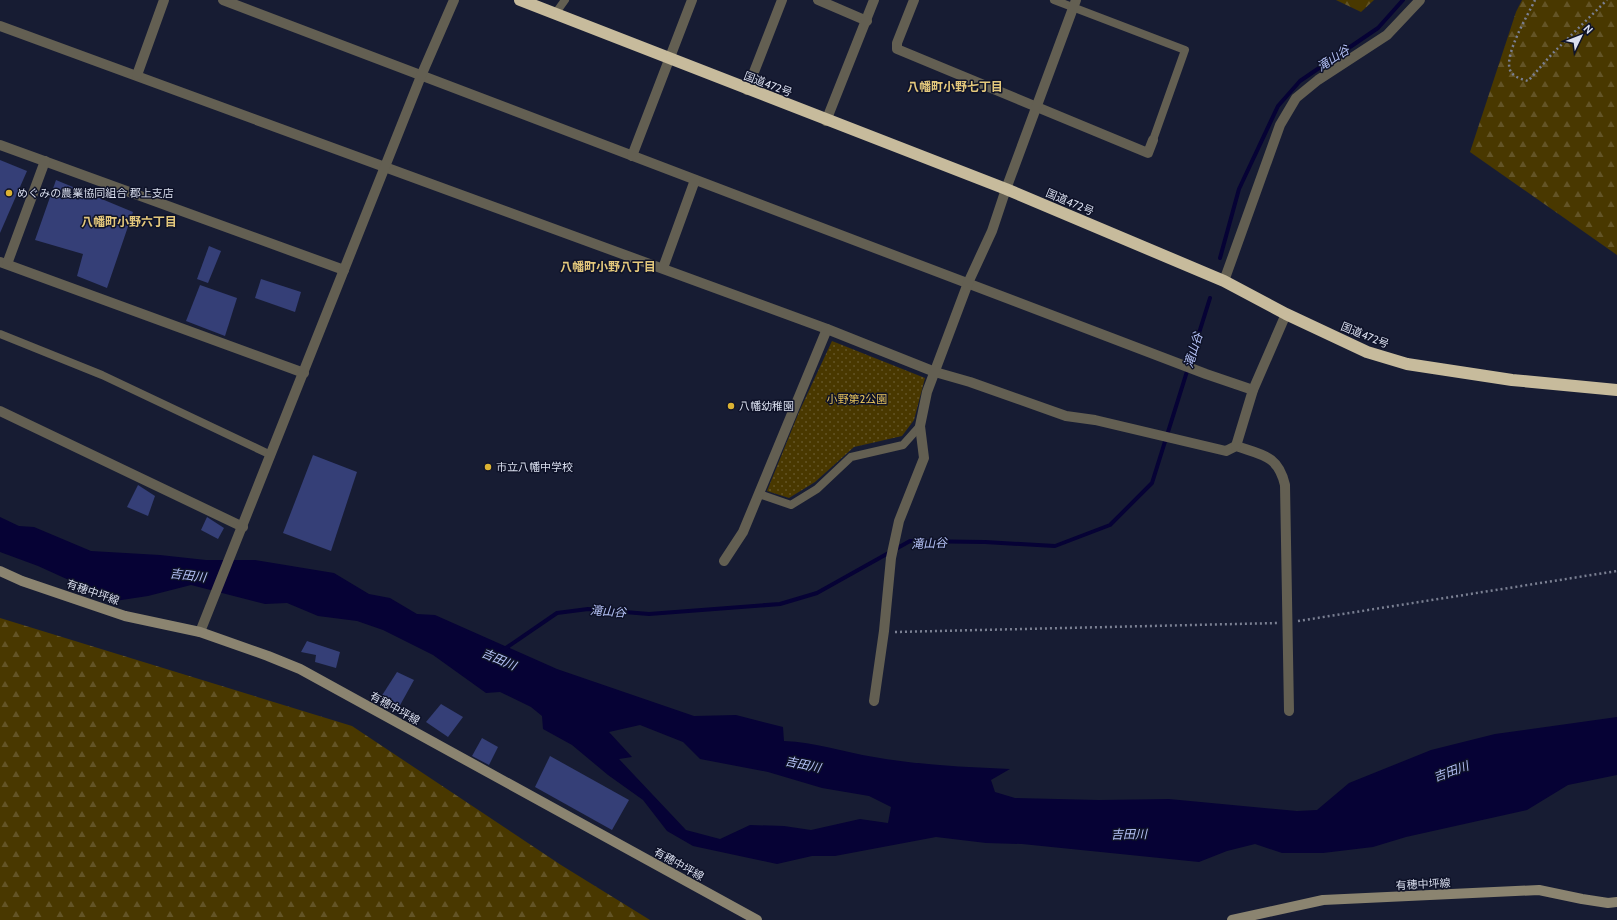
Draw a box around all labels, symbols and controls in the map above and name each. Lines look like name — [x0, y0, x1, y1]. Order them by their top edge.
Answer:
north arrow — [1561, 16, 1601, 56]
text: N — [1581, 22, 1596, 37]
water label: 滝山谷 — [1314, 41, 1353, 74]
street label: 国道472号 — [742, 68, 794, 100]
district label: 八幡町小野七丁目 — [907, 79, 1003, 94]
place label: めぐみの農業協同組合 郡上支店 — [17, 186, 174, 200]
street label: 国道472号 — [1044, 186, 1096, 218]
marker: めぐみの農業協同組合 郡上支店 — [4, 188, 14, 198]
district label: 八幡町小野六丁目 — [81, 214, 177, 229]
district label: 八幡町小野八丁目 — [560, 259, 656, 274]
street label: 国道472号 — [1339, 319, 1391, 351]
water label: 滝山谷 — [1181, 330, 1206, 369]
park label: 小野第2公園 — [827, 392, 887, 406]
place label: 八幡幼稚園 — [739, 399, 794, 413]
marker: 八幡幼稚園 — [726, 401, 736, 411]
place label: 市立八幡中学校 — [496, 460, 573, 474]
marker: 市立八幡中学校 — [483, 462, 493, 472]
water label: 滝山谷 — [911, 535, 948, 551]
water label: 吉田川 — [169, 565, 209, 585]
street label: 有穂中坪線 — [65, 576, 121, 608]
water label: 滝山谷 — [590, 602, 627, 620]
water label: 吉田川 — [479, 645, 520, 674]
street label: 有穂中坪線 — [368, 689, 422, 727]
water label: 吉田川 — [784, 753, 824, 775]
water label: 吉田川 — [1432, 757, 1472, 784]
water label: 吉田川 — [1111, 826, 1149, 842]
street label: 有穂中坪線 — [652, 845, 706, 883]
street label: 有穂中坪線 — [1395, 876, 1451, 892]

